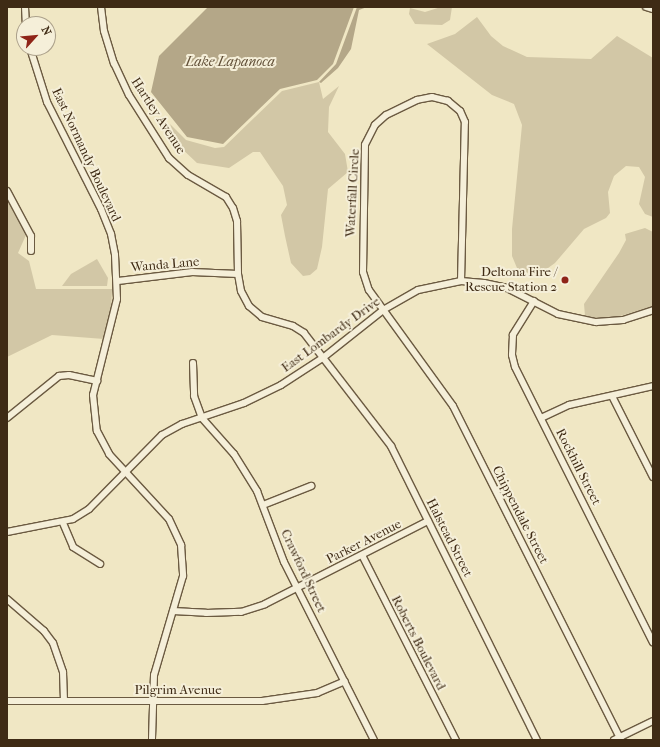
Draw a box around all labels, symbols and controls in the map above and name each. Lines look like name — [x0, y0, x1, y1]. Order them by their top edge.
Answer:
north arrow — [16, 16, 56, 56]
text: N — [39, 24, 54, 37]
water label: Lake Lapanoca — [185, 54, 275, 70]
street label: Hartley Avenue — [128, 75, 188, 157]
street label: East Normandy Boulevard — [48, 86, 124, 224]
street label: Waterfall Circle — [343, 148, 363, 238]
street label: Wanda Lane — [130, 254, 200, 276]
place label: Deltona Fire / Rescue Station 2 — [465, 265, 557, 296]
marker: Deltona Fire / Rescue Station 2 — [560, 275, 570, 285]
street label: East Lombardy Drive — [279, 294, 383, 376]
street label: Rockhill Street — [552, 426, 604, 508]
street label: Chippendale Street — [489, 463, 551, 567]
street label: Halstead Street — [423, 496, 475, 580]
street label: Parker Avenue — [324, 516, 404, 568]
street label: Crawford Street — [277, 527, 329, 615]
street label: Roberts Boulevard — [387, 593, 449, 693]
street label: Pilgrim Avenue — [134, 682, 222, 698]

